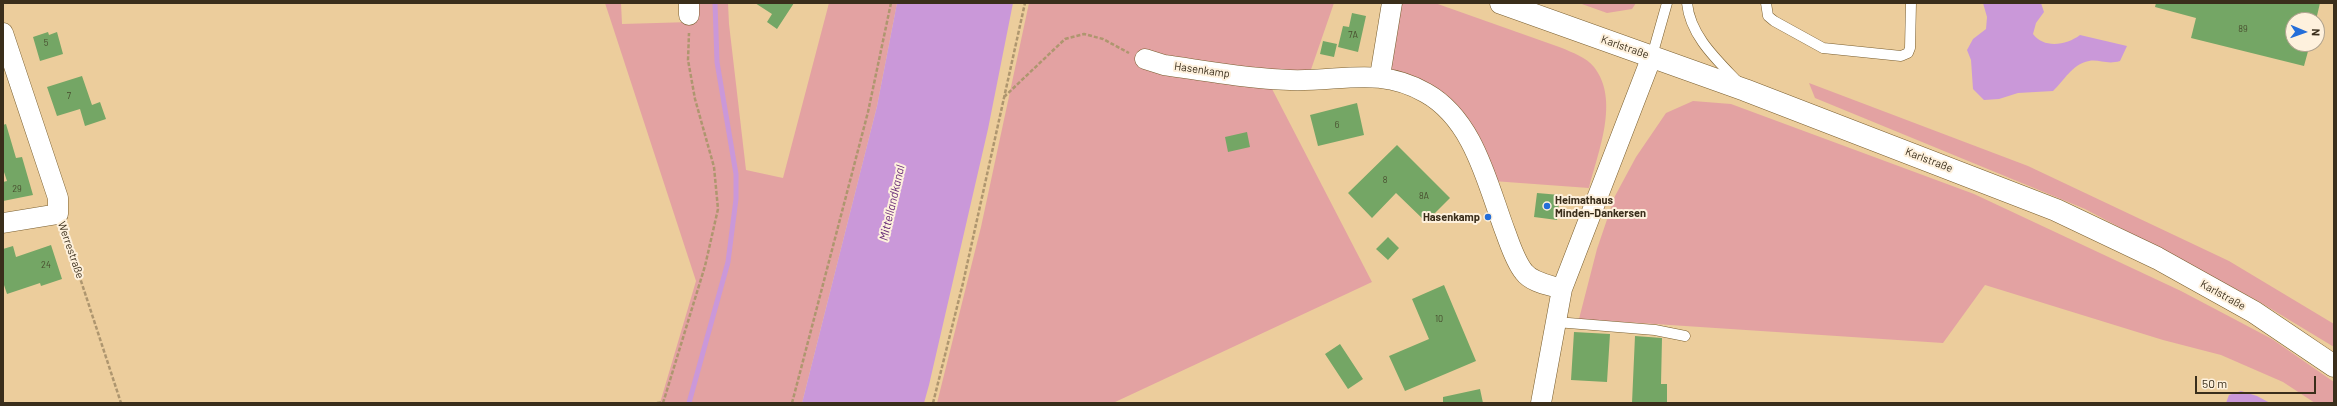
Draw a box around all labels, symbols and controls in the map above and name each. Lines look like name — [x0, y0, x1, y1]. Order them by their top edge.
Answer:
north arrow — [2285, 12, 2325, 52]
house number: 89 — [2238, 24, 2248, 34]
text: N — [2310, 29, 2323, 36]
house number: 7A — [1348, 30, 1358, 40]
street label: Karlstraße — [1599, 33, 1651, 61]
house number: 5 — [44, 38, 48, 48]
street label: Hasenkamp — [1173, 60, 1231, 80]
house number: 7 — [67, 91, 71, 101]
house number: 6 — [1335, 120, 1339, 130]
street label: Karlstraße — [1903, 145, 1955, 175]
water label: Mittellandkanal — [876, 164, 908, 242]
house number: 8 — [1383, 175, 1387, 185]
house number: 29 — [12, 184, 22, 194]
house number: 8A — [1419, 191, 1429, 201]
place label: Heimathaus Minden-Dankersen — [1555, 193, 1646, 219]
marker: Heimathaus Minden-Dankersen — [1542, 201, 1552, 211]
place label: Hasenkamp — [1423, 210, 1480, 224]
marker: Hasenkamp — [1483, 212, 1493, 222]
street label: Werrestraße — [55, 220, 87, 280]
house number: 24 — [41, 260, 51, 270]
street label: Karlstraße — [2198, 277, 2248, 313]
house number: 10 — [1435, 314, 1443, 324]
scale bar — [2197, 368, 2318, 394]
text: 50 m — [2202, 376, 2227, 390]

